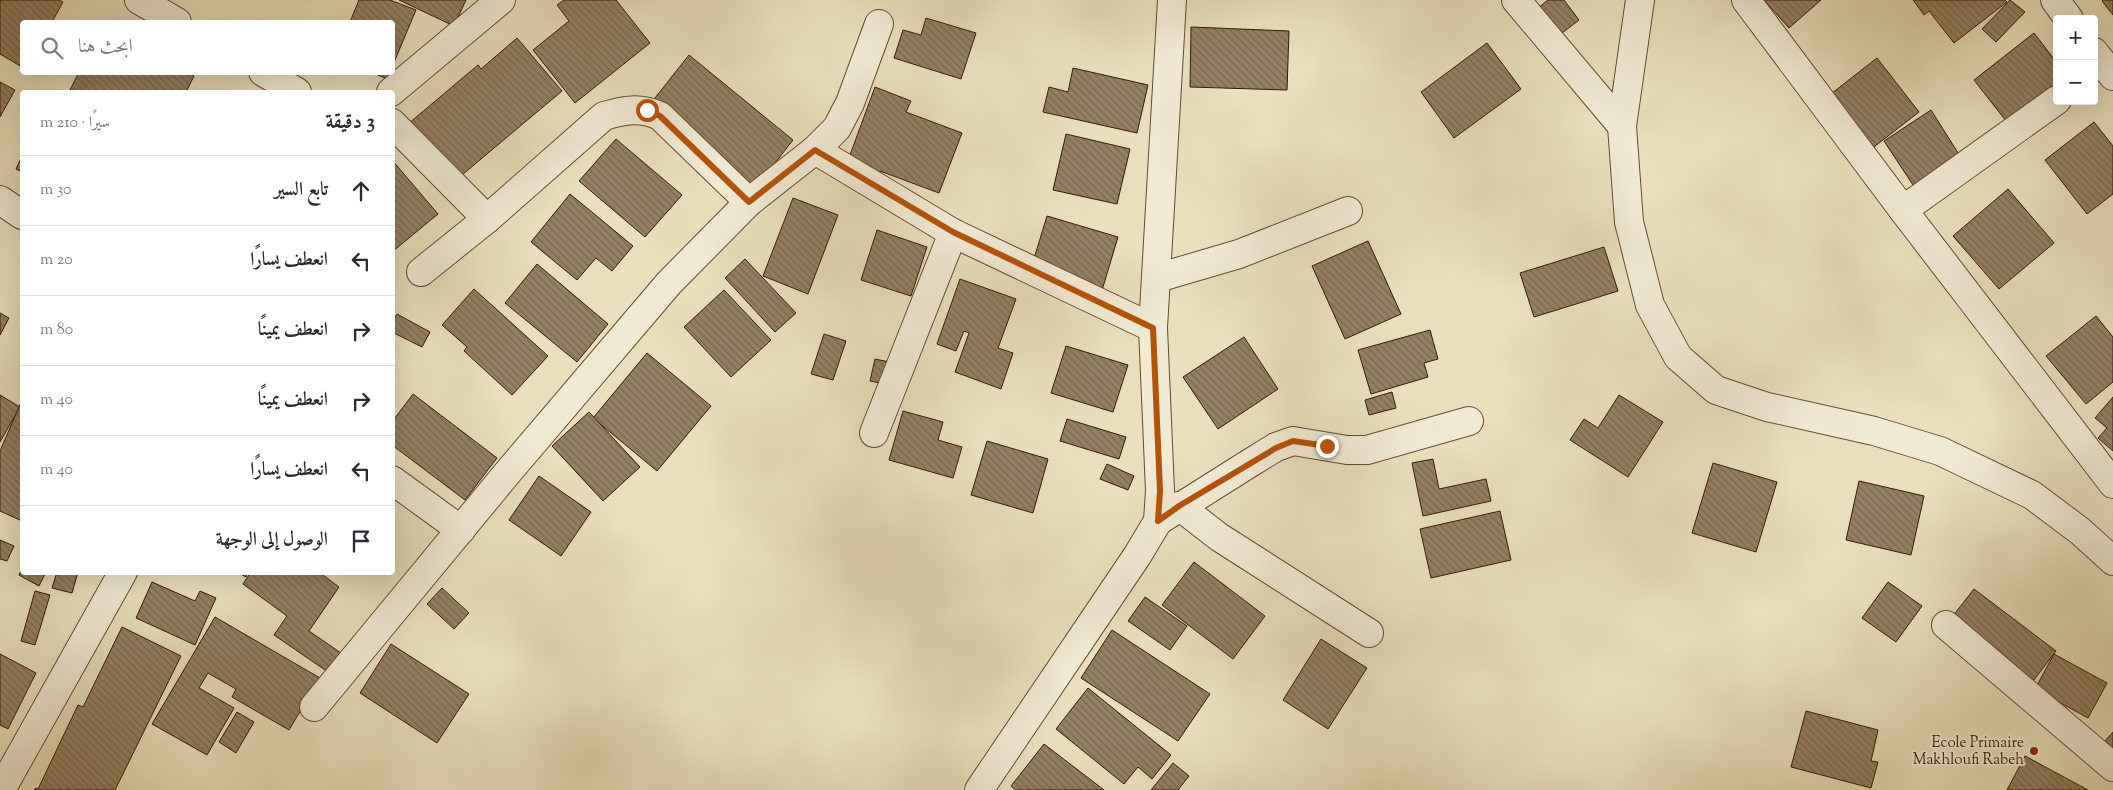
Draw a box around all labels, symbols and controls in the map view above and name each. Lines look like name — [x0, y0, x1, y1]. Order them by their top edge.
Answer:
map controls — [2053, 15, 2098, 105]
button: + — [2053, 15, 2098, 60]
search box — [20, 20, 395, 75]
icon: search — [38, 34, 66, 62]
text: ابحث هنا — [78, 34, 133, 61]
button: − — [2053, 60, 2098, 105]
route start — [636, 99, 659, 122]
text: 3 دقيقة — [325, 108, 375, 138]
text: سيرًا · 210 m — [40, 112, 110, 135]
text: تابع السير — [274, 177, 328, 204]
icon: ahead — [347, 177, 375, 205]
text: 30 m — [40, 179, 71, 202]
text: انعطف يسارًا — [250, 247, 328, 274]
icon: left — [347, 247, 375, 275]
text: 20 m — [40, 249, 73, 272]
text: انعطف يمينًا — [258, 317, 328, 344]
icon: right — [347, 317, 375, 345]
text: 80 m — [40, 319, 73, 342]
text: انعطف يمينًا — [258, 387, 328, 414]
icon: right — [347, 387, 375, 415]
text: 40 m — [40, 389, 73, 412]
route end — [1316, 435, 1339, 458]
text: انعطف يسارًا — [250, 457, 328, 484]
icon: left — [347, 457, 375, 485]
text: 40 m — [40, 459, 73, 482]
text: الوصول إلى الوجهة — [216, 527, 328, 554]
icon: arrive — [347, 527, 375, 555]
place label: Ecole Primaire Makhloufi Rabeh — [1913, 733, 2024, 771]
marker: Ecole Primaire Makhloufi Rabeh — [2028, 745, 2040, 757]

